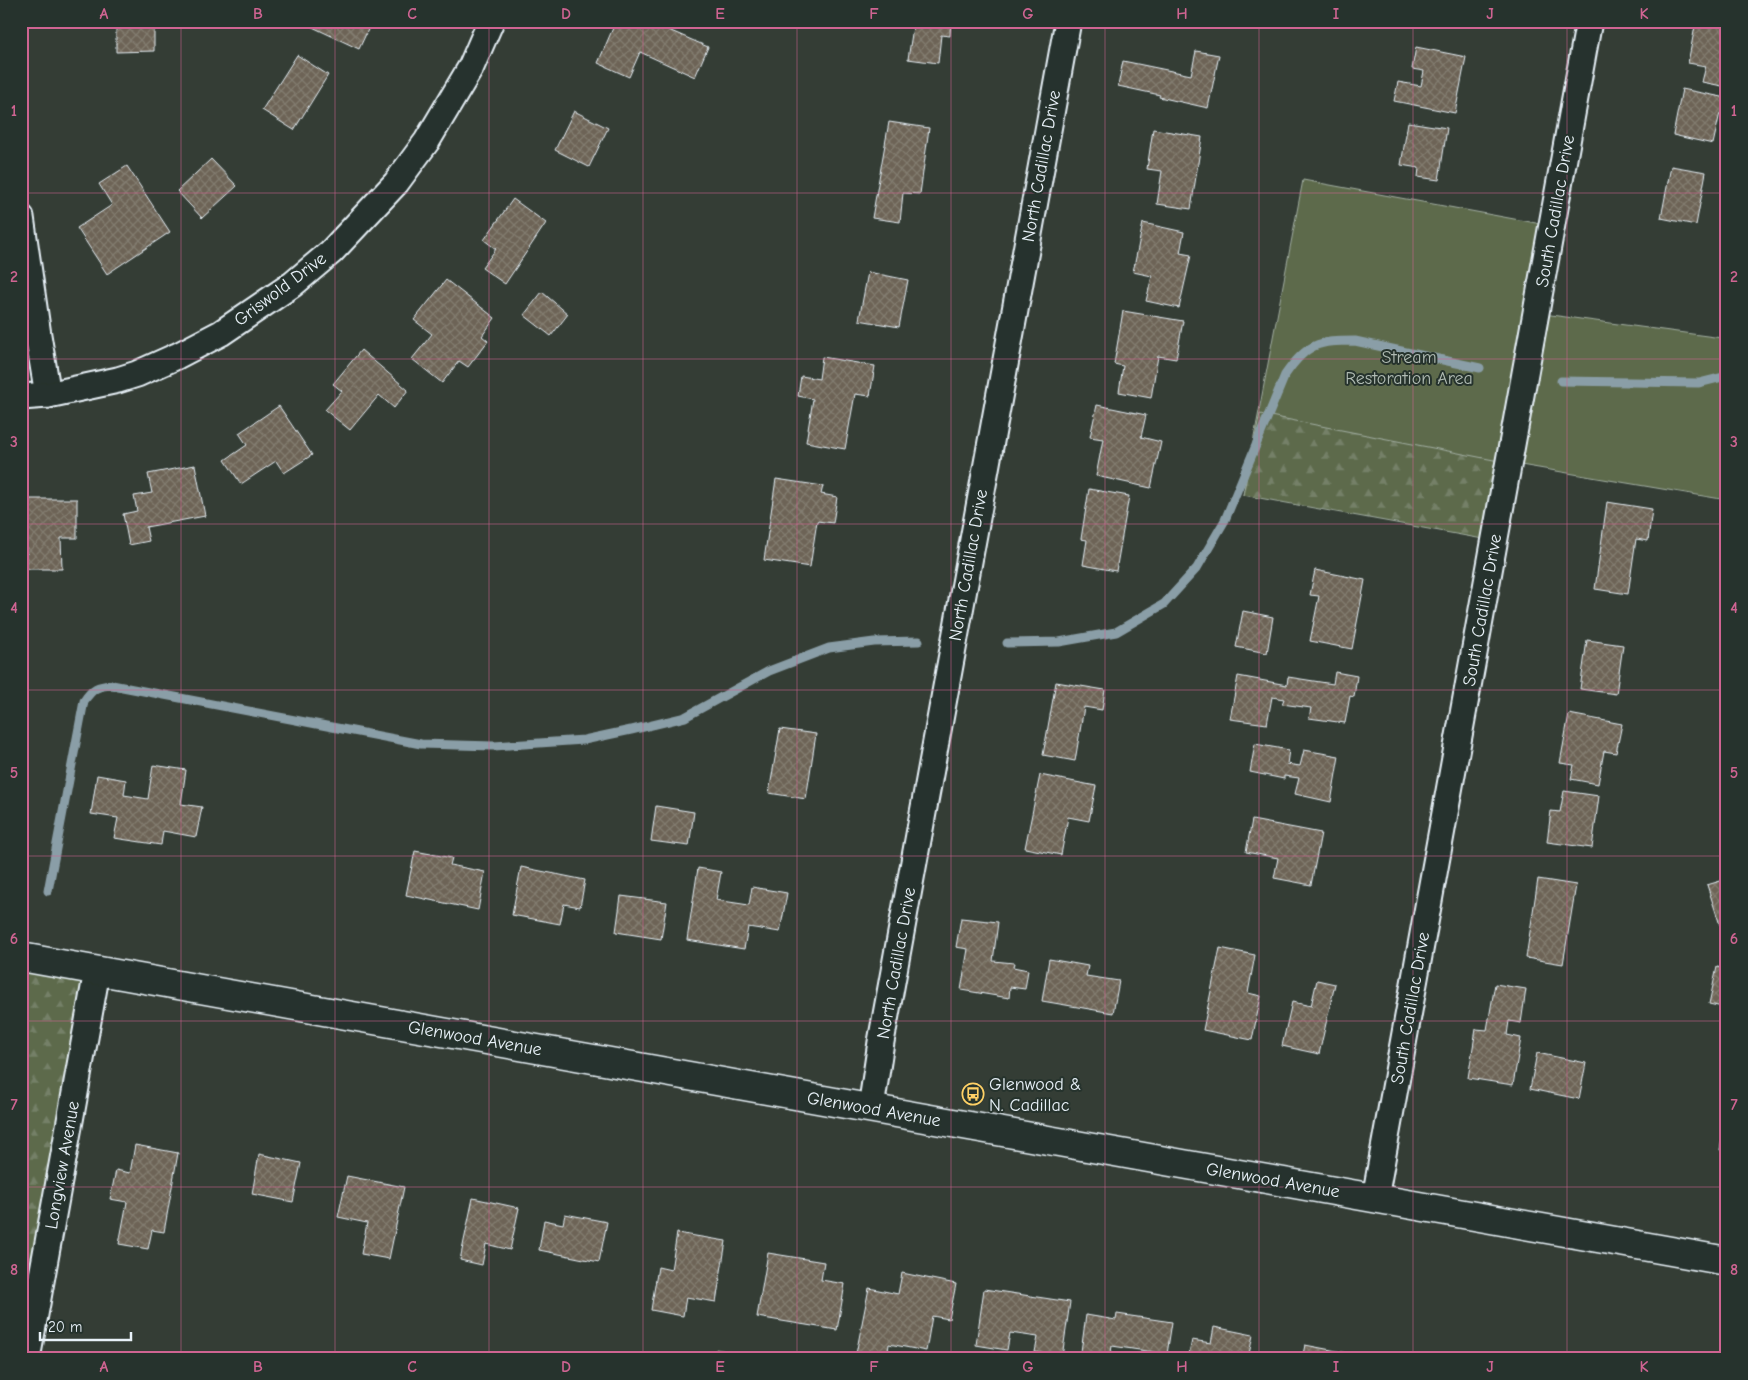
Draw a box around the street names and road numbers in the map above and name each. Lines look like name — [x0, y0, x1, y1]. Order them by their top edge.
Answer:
street label: North Cadillac Drive — [1018, 88, 1065, 244]
street label: South Cadillac Drive — [1532, 133, 1579, 289]
street label: Griswold Drive — [230, 248, 330, 331]
street label: North Cadillac Drive — [945, 487, 992, 643]
street label: South Cadillac Drive — [1459, 532, 1506, 688]
street label: North Cadillac Drive — [873, 885, 920, 1041]
street label: South Cadillac Drive — [1387, 930, 1434, 1086]
street label: Glenwood Avenue — [406, 1016, 544, 1061]
street label: Glenwood Avenue — [805, 1087, 943, 1132]
street label: Longview Avenue — [41, 1099, 84, 1231]
street label: Glenwood Avenue — [1204, 1158, 1342, 1203]

